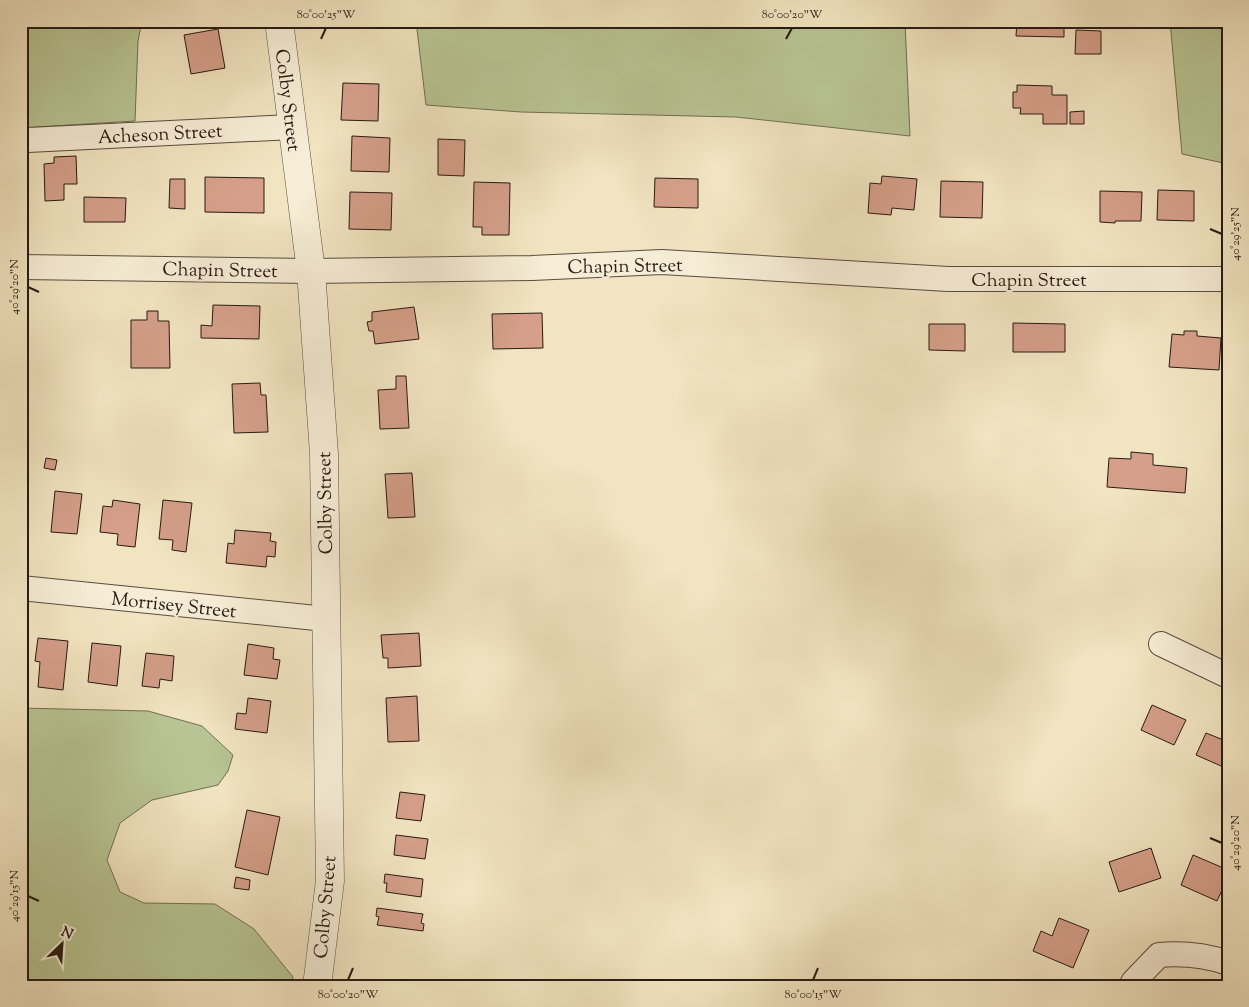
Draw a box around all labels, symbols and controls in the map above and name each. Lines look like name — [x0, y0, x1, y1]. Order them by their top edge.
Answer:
text: 80°00'25"W — [297, 6, 356, 24]
text: 80°00'20"W — [762, 6, 823, 24]
street label: Colby Street — [267, 48, 306, 154]
street label: Acheson Street — [97, 119, 224, 152]
text: 40°29'25"N — [1227, 207, 1245, 261]
street label: Chapin Street — [567, 253, 683, 282]
street label: Chapin Street — [162, 257, 278, 286]
text: 40°29'20"N — [6, 259, 24, 315]
street label: Chapin Street — [971, 268, 1087, 295]
street label: Colby Street — [312, 451, 341, 555]
street label: Morrisey Street — [110, 586, 238, 627]
text: 40°29'20"N — [1227, 815, 1245, 871]
street label: Colby Street — [309, 854, 344, 960]
text: 40°29'15"N — [6, 869, 24, 922]
north arrow — [38, 920, 88, 970]
text: N — [57, 923, 76, 945]
text: 80°00'20"W — [318, 986, 379, 1004]
text: 80°00'15"W — [784, 986, 842, 1004]

